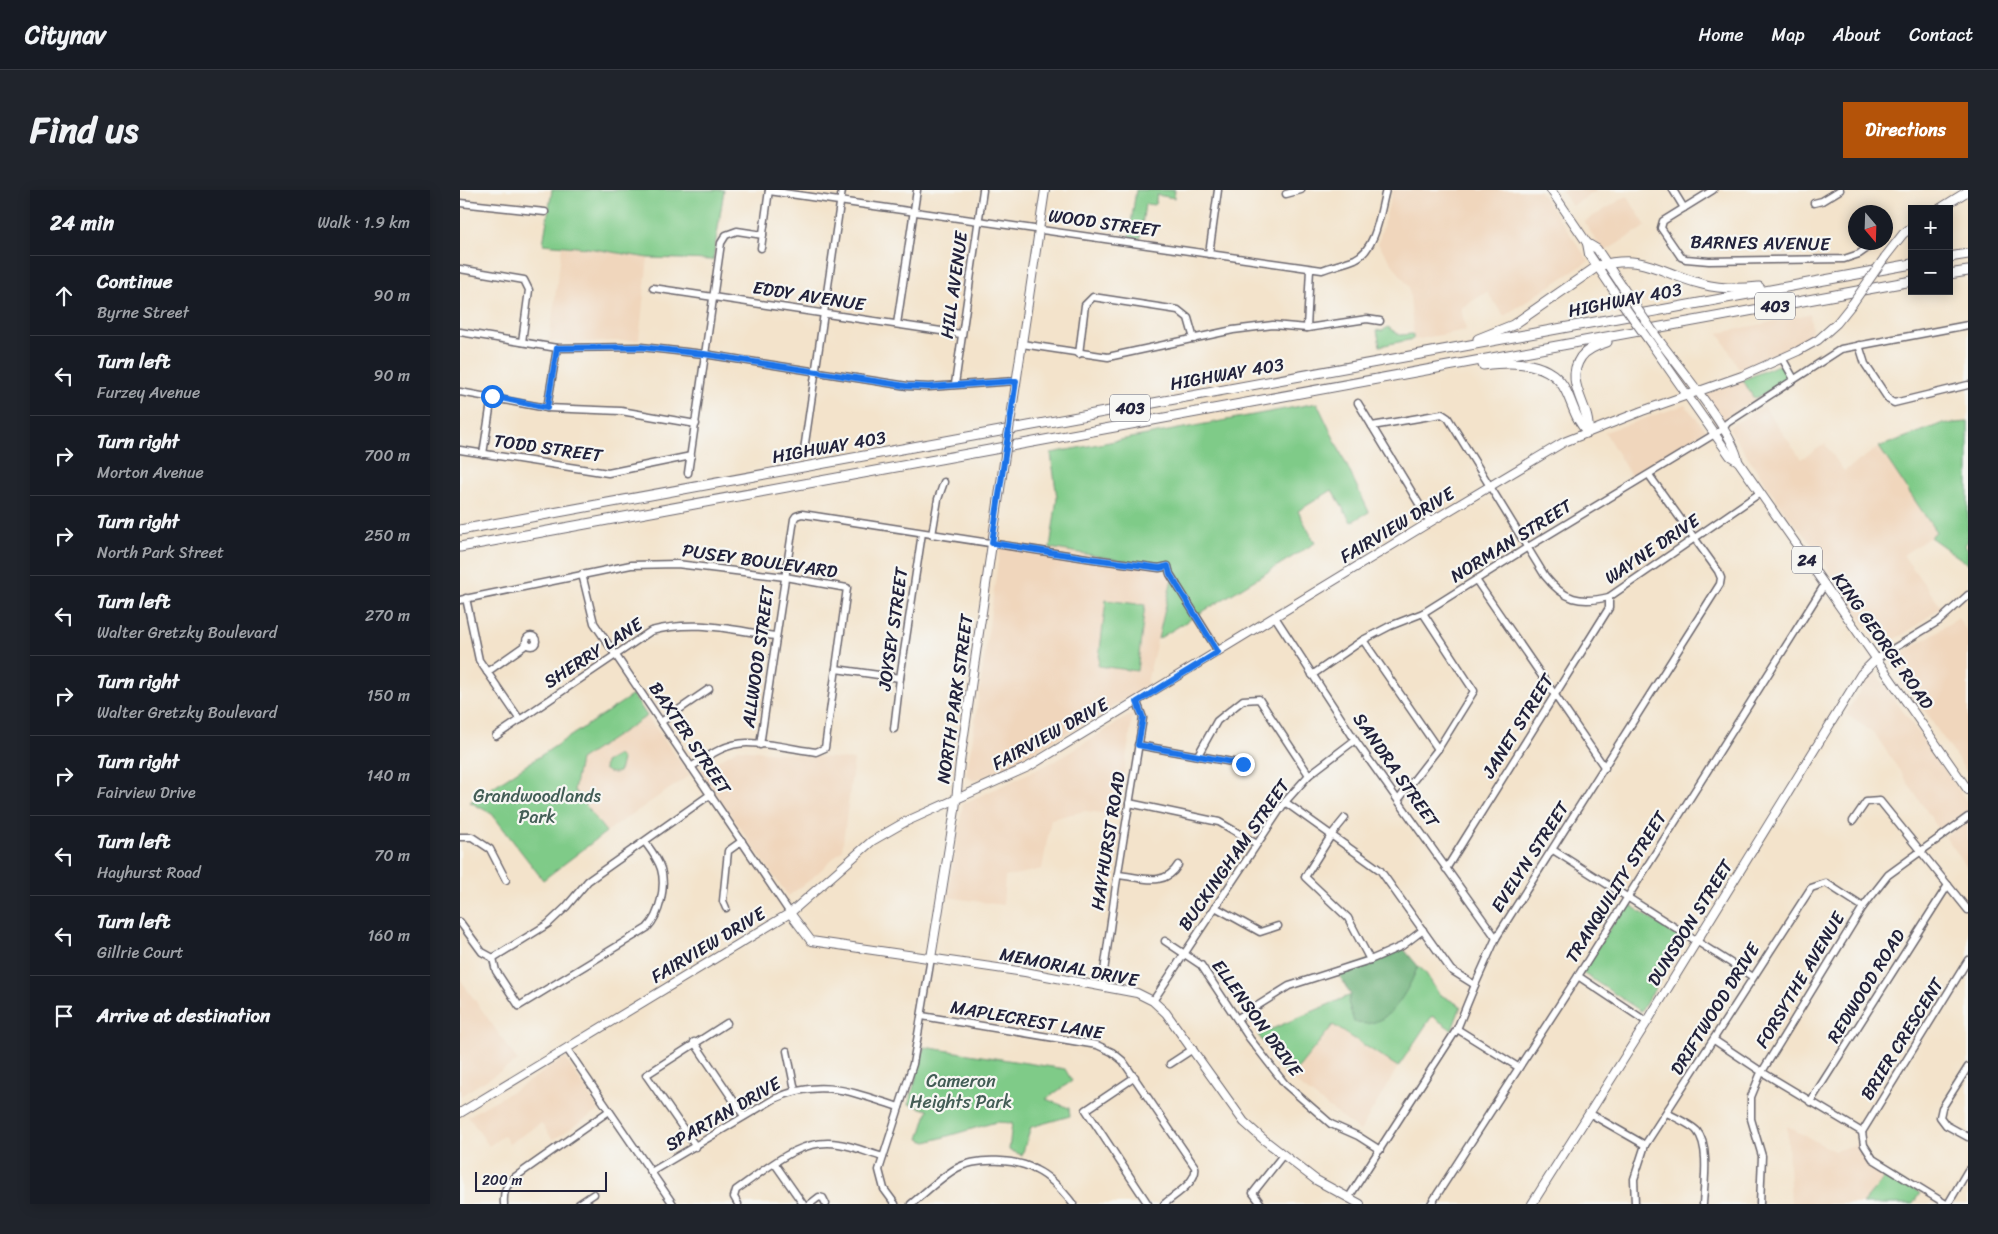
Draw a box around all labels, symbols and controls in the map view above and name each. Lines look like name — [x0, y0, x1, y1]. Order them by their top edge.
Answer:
text: Citynav — [25, 14, 106, 56]
text: Home — [1699, 19, 1744, 51]
text: Map — [1772, 19, 1805, 51]
text: About — [1833, 19, 1881, 51]
text: Contact — [1909, 19, 1973, 51]
text: Find us — [30, 99, 138, 161]
button: Directions — [1843, 102, 1968, 158]
street label: WOOD STREET — [1046, 199, 1163, 247]
text: 24 min — [50, 204, 114, 242]
north arrow — [1848, 205, 1893, 250]
map controls — [1908, 205, 1953, 295]
button: + — [1908, 205, 1953, 250]
text: Walk · 1.9 km — [318, 208, 410, 237]
street label: BARNES AVENUE — [1690, 226, 1831, 260]
street label: HILL AVENUE — [931, 228, 978, 341]
button: − — [1908, 250, 1953, 295]
text: Continue — [97, 265, 173, 298]
street label: EDDY AVENUE — [751, 271, 868, 321]
street label: HIGHWAY 403 — [1565, 273, 1685, 327]
text: 90 m — [374, 281, 410, 310]
icon: ahead — [50, 282, 78, 310]
road number: 403 — [1755, 292, 1795, 320]
text: Byrne Street — [97, 298, 189, 327]
text: Turn left — [97, 345, 170, 378]
street label: HIGHWAY 403 — [1168, 348, 1287, 400]
text: 90 m — [374, 361, 410, 390]
icon: left — [50, 362, 78, 390]
text: Furzey Avenue — [97, 378, 200, 407]
route start — [481, 385, 504, 408]
road number: 403 — [1110, 394, 1150, 422]
street label: HIGHWAY 403 — [770, 421, 889, 473]
text: Turn right — [97, 425, 179, 458]
street label: TODD STREET — [492, 425, 605, 472]
text: 700 m — [364, 441, 410, 470]
icon: right — [50, 442, 78, 470]
text: Morton Avenue — [97, 458, 204, 487]
street label: FAIRVIEW DRIVE — [1333, 478, 1461, 572]
street label: NORMAN STREET — [1444, 490, 1580, 591]
text: Turn right — [97, 505, 179, 538]
street label: WAYNE DRIVE — [1598, 505, 1707, 593]
text: 250 m — [364, 521, 410, 550]
icon: right — [50, 522, 78, 550]
street label: PUSEY BOULEVARD — [680, 534, 840, 588]
text: North Park Street — [97, 538, 224, 567]
road number: 24 — [1792, 546, 1822, 574]
street label: JOYSEY STREET — [868, 564, 918, 694]
street label: KING GEORGE ROAD — [1824, 566, 1943, 716]
street label: ALLWOOD STREET — [732, 583, 784, 731]
text: Turn left — [97, 585, 170, 618]
text: 270 m — [365, 601, 410, 630]
icon: left — [50, 602, 78, 630]
street label: SHERRY LANE — [537, 608, 650, 697]
street label: NORTH PARK STREET — [927, 611, 983, 786]
text: Walter Gretzky Boulevard — [97, 618, 277, 647]
text: Turn right — [97, 665, 179, 698]
street label: JANET STREET — [1473, 667, 1563, 785]
street label: BAXTER STREET — [640, 675, 740, 802]
text: 150 m — [367, 681, 410, 710]
icon: right — [50, 682, 78, 710]
street label: FAIRVIEW DRIVE — [986, 688, 1115, 779]
text: Walter Gretzky Boulevard — [97, 698, 277, 727]
street label: SANDRA STREET — [1344, 706, 1449, 835]
text: Turn right — [97, 745, 179, 778]
route end — [1232, 753, 1255, 776]
text: 140 m — [367, 761, 410, 790]
icon: right — [50, 762, 78, 790]
street label: HAYHURST ROAD — [1081, 769, 1135, 913]
street label: BUCKINGHAM STREET — [1170, 771, 1299, 938]
text: Fairview Drive — [97, 778, 196, 807]
park label: Grandwoodlands Park — [473, 780, 601, 833]
street label: EVELYN STREET — [1482, 794, 1579, 919]
street label: TRANQUILITY STREET — [1556, 803, 1676, 969]
text: Turn left — [97, 825, 170, 858]
text: 70 m — [374, 841, 410, 870]
icon: left — [50, 842, 78, 870]
street label: DUNSDON STREET — [1638, 852, 1742, 993]
text: Hayhurst Road — [97, 858, 201, 887]
street label: FAIRVIEW DRIVE — [644, 898, 772, 992]
text: Turn left — [97, 905, 170, 938]
street label: FORSYTHE AVENUE — [1746, 905, 1854, 1054]
text: 160 m — [367, 921, 410, 950]
icon: left — [50, 922, 78, 950]
street label: REDWOOD ROAD — [1818, 922, 1914, 1050]
street label: DRIFTWOOD DRIVE — [1661, 936, 1769, 1082]
text: Gillrie Court — [97, 938, 184, 967]
street label: MEMORIAL DRIVE — [997, 938, 1142, 996]
street label: ELLENSON DRIVE — [1203, 952, 1311, 1084]
street label: BRIER CRESCENT — [1852, 971, 1953, 1107]
street label: MAPLECREST LANE — [948, 991, 1107, 1049]
text: Arrive at destination — [97, 999, 270, 1032]
icon: arrive — [50, 1002, 78, 1030]
park label: Cameron Heights Park — [910, 1065, 1012, 1118]
street label: SPARTAN DRIVE — [659, 1067, 788, 1160]
text: 200 m — [482, 1168, 522, 1193]
scale bar — [475, 1169, 608, 1192]

